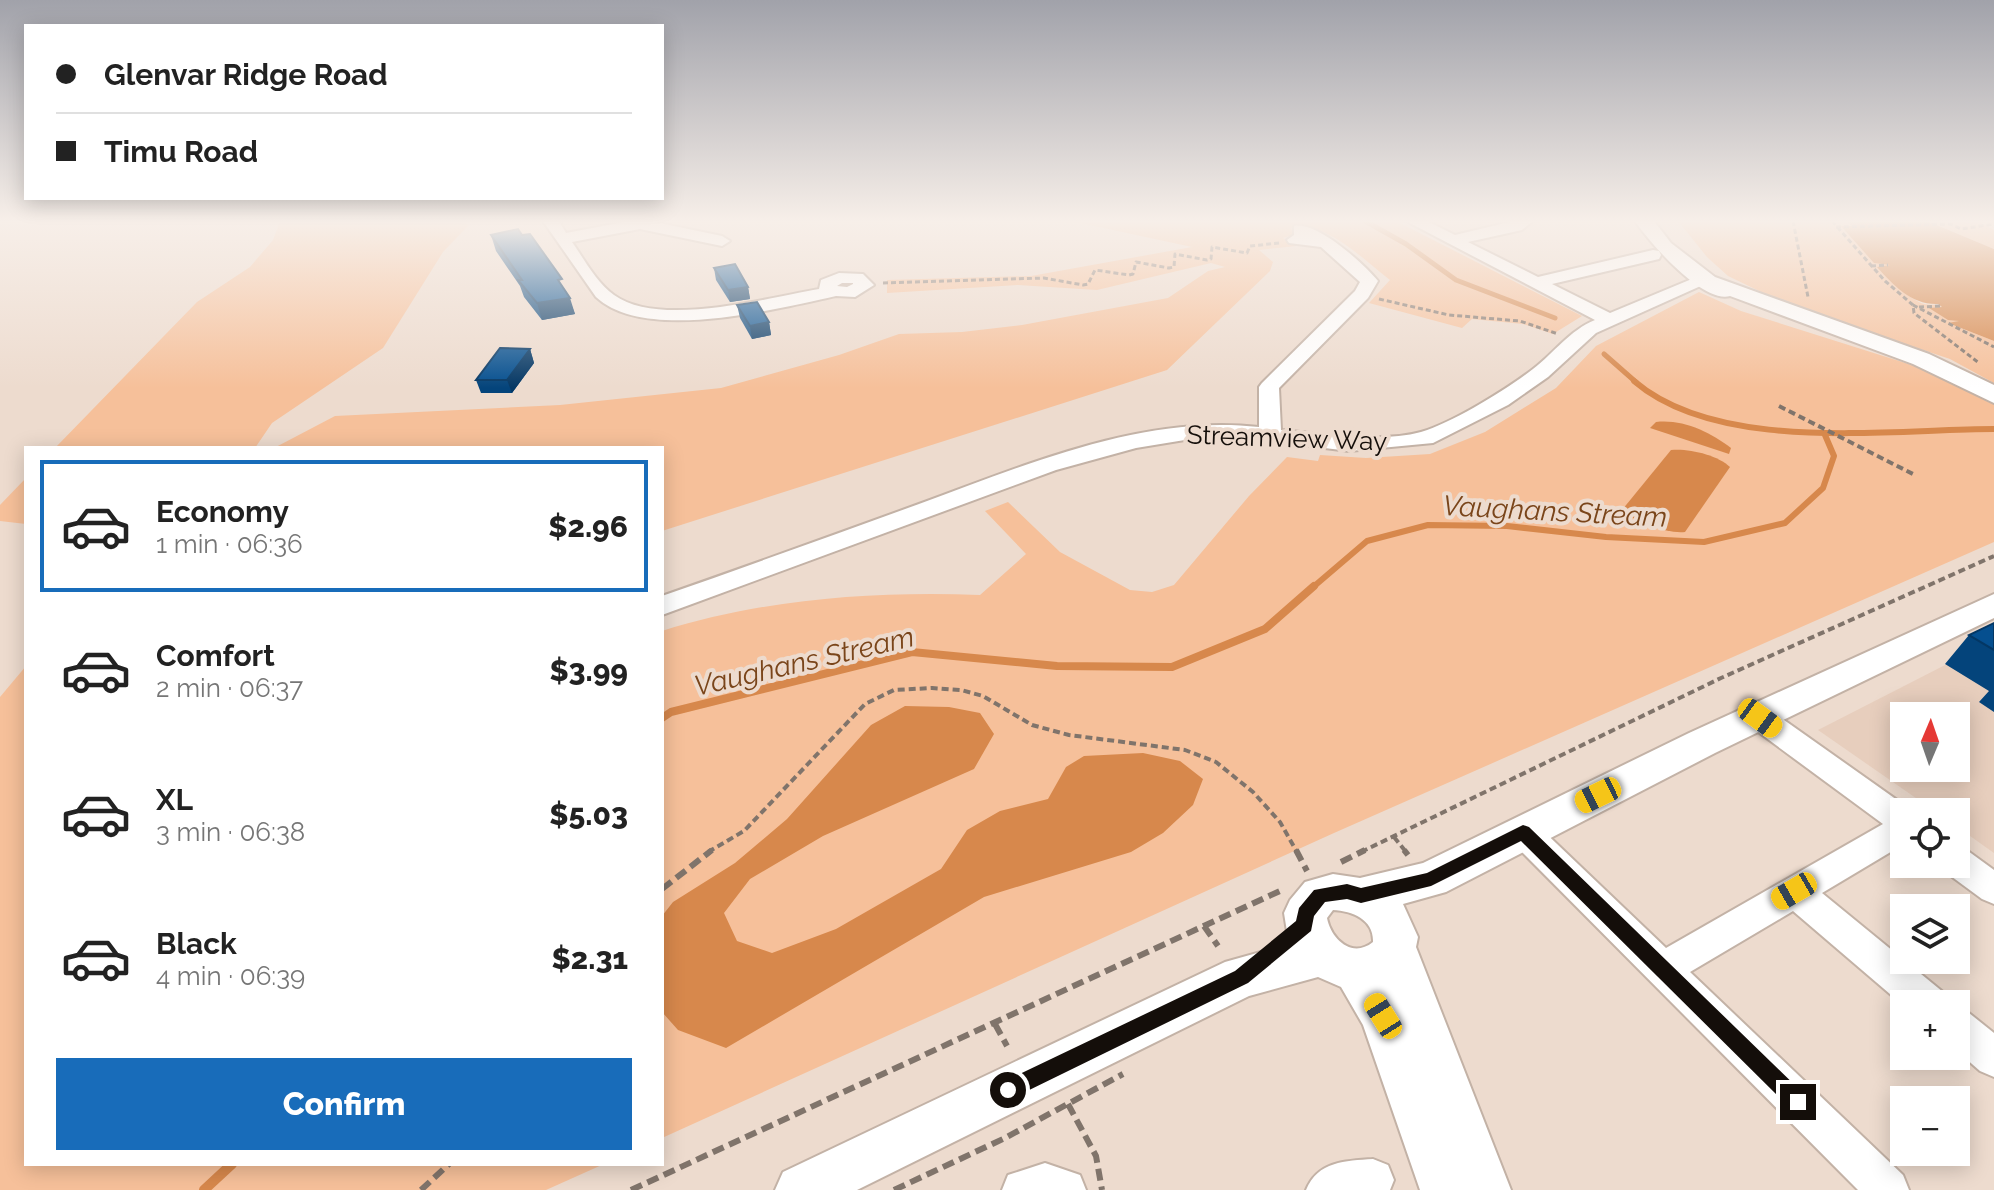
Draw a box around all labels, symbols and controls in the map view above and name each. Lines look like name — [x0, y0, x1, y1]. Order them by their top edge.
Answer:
text: Glenvar Ridge Road — [104, 57, 388, 92]
text: Timu Road — [104, 134, 258, 169]
street label: Streamview Way — [1186, 420, 1388, 456]
water label: Vaughans Stream — [1442, 489, 1668, 534]
icon: car — [60, 490, 132, 562]
text: Economy — [156, 494, 289, 529]
text: $2.96 — [548, 509, 628, 544]
text: 1 min · 06:36 — [156, 529, 303, 559]
water label: Vaughans Stream — [691, 620, 917, 703]
icon: car — [60, 634, 132, 706]
text: Comfort — [156, 638, 275, 673]
text: $3.99 — [549, 653, 628, 688]
text: 2 min · 06:37 — [156, 673, 303, 703]
car — [1734, 694, 1786, 742]
north arrow — [1890, 702, 1970, 782]
map controls — [1890, 702, 1970, 1166]
car — [1571, 774, 1625, 816]
icon: car — [60, 778, 132, 850]
text: XL — [156, 782, 193, 817]
text: $5.03 — [549, 797, 628, 832]
button: locate — [1890, 798, 1970, 878]
text: 3 min · 06:38 — [156, 817, 305, 847]
car — [1767, 869, 1821, 913]
button: layers — [1890, 894, 1970, 974]
icon: car — [60, 922, 132, 994]
text: Black — [156, 926, 237, 961]
text: $2.31 — [552, 941, 628, 976]
text: 4 min · 06:39 — [156, 961, 305, 991]
car — [1360, 989, 1406, 1043]
button: + — [1890, 990, 1970, 1070]
button: Confirm — [56, 1058, 632, 1150]
route start — [990, 1072, 1026, 1108]
route end — [1780, 1084, 1816, 1120]
button: − — [1890, 1086, 1970, 1166]

